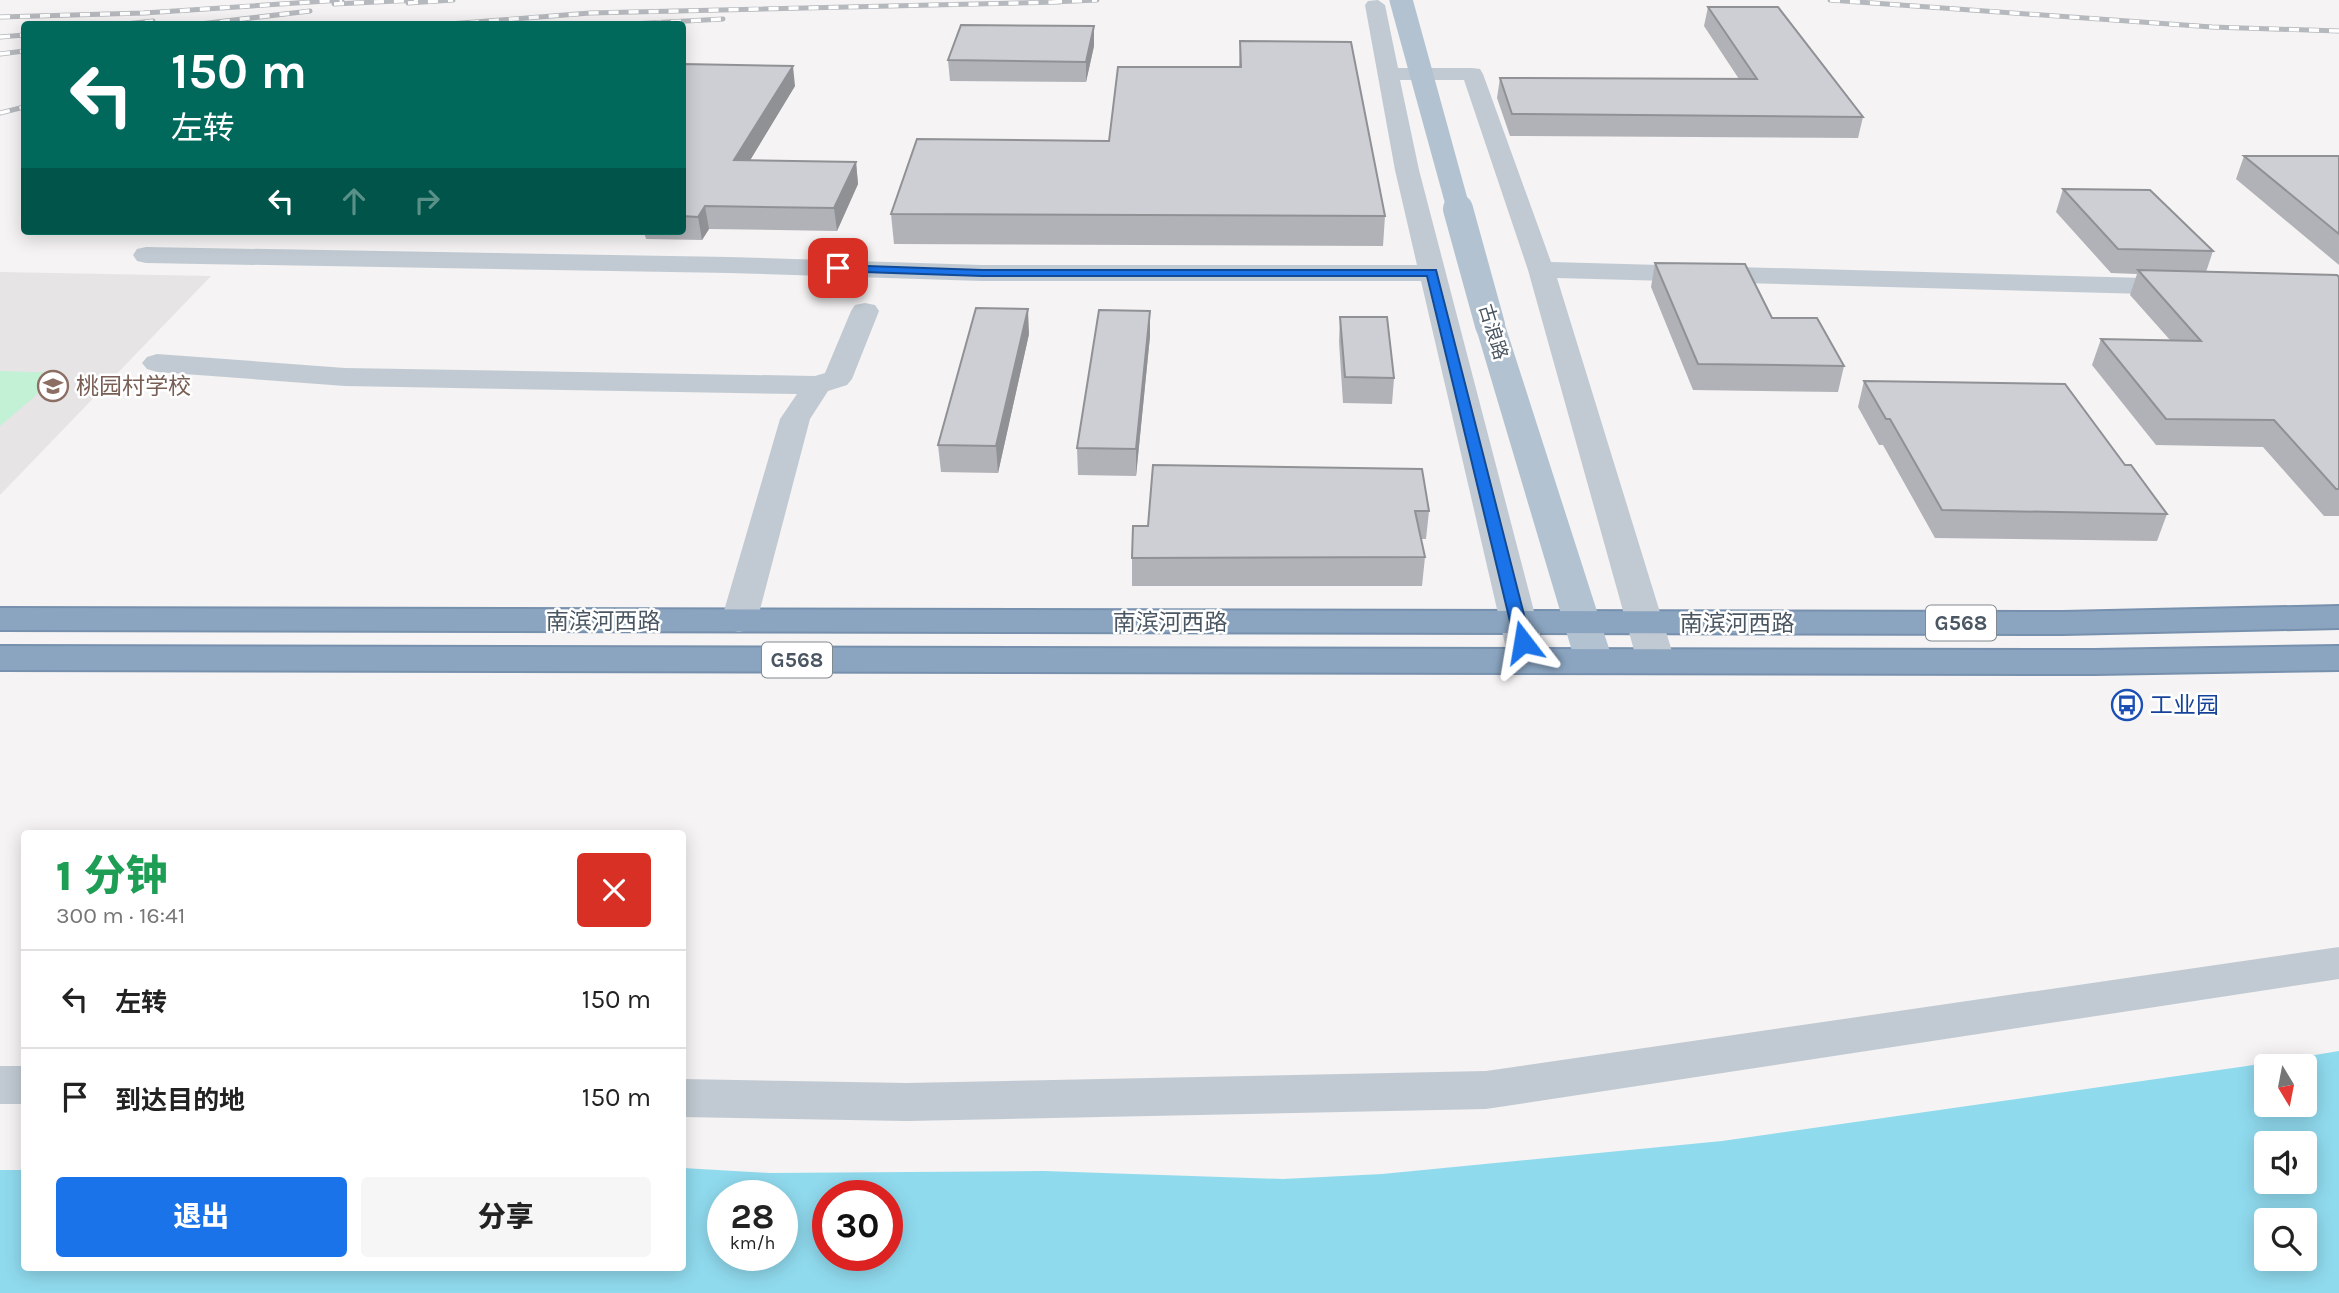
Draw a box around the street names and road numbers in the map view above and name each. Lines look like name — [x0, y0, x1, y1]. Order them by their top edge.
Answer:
street label: 古浪路 — [1474, 302, 1512, 362]
road number: G568 — [1926, 606, 1996, 640]
street label: 南滨河西路 — [546, 608, 661, 635]
street label: 南滨河西路 — [1113, 609, 1228, 636]
street label: 南滨河西路 — [1680, 610, 1795, 637]
road number: G568 — [762, 642, 832, 678]

